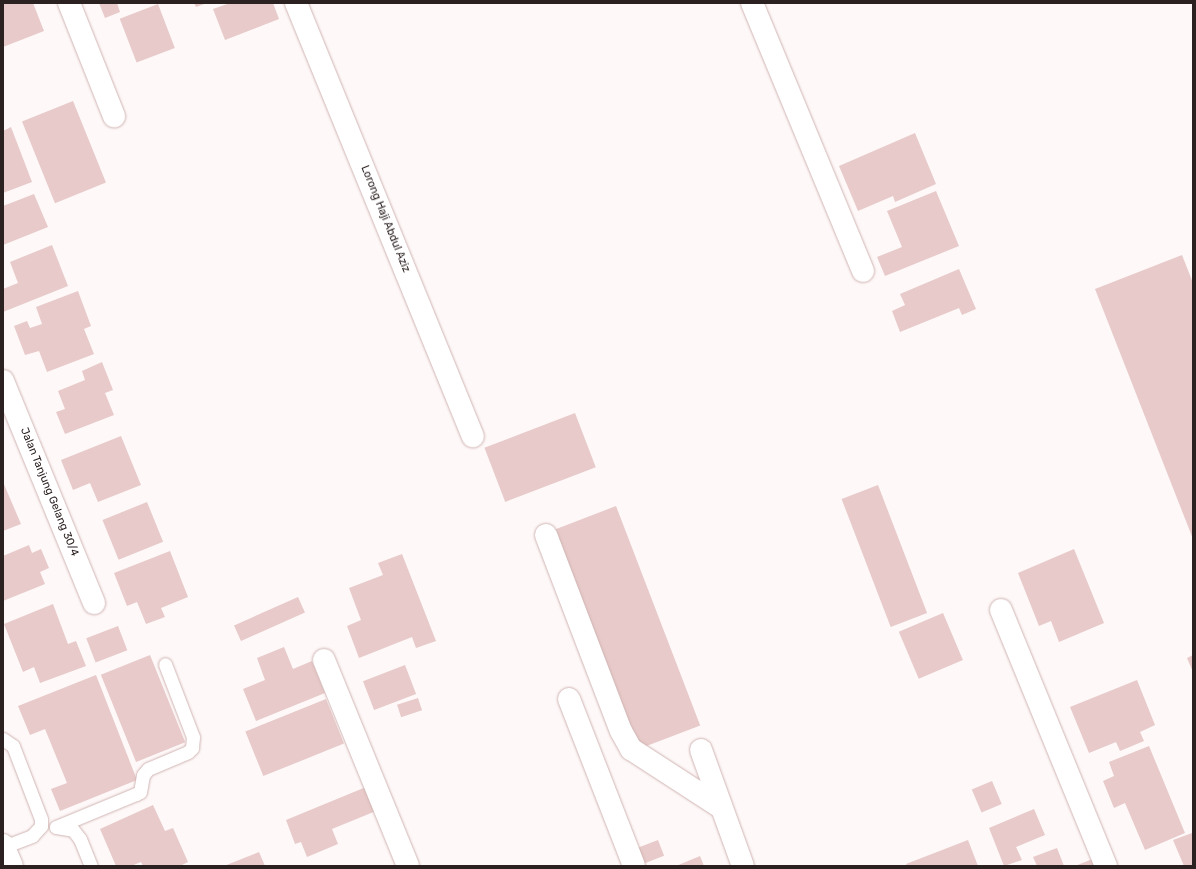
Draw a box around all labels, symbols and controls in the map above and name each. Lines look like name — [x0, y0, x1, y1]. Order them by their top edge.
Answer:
street label: Lorong Haji Abdul Aziz — [357, 163, 413, 275]
street label: Jalan Tanjung Gelang 30/4 — [17, 426, 81, 558]

